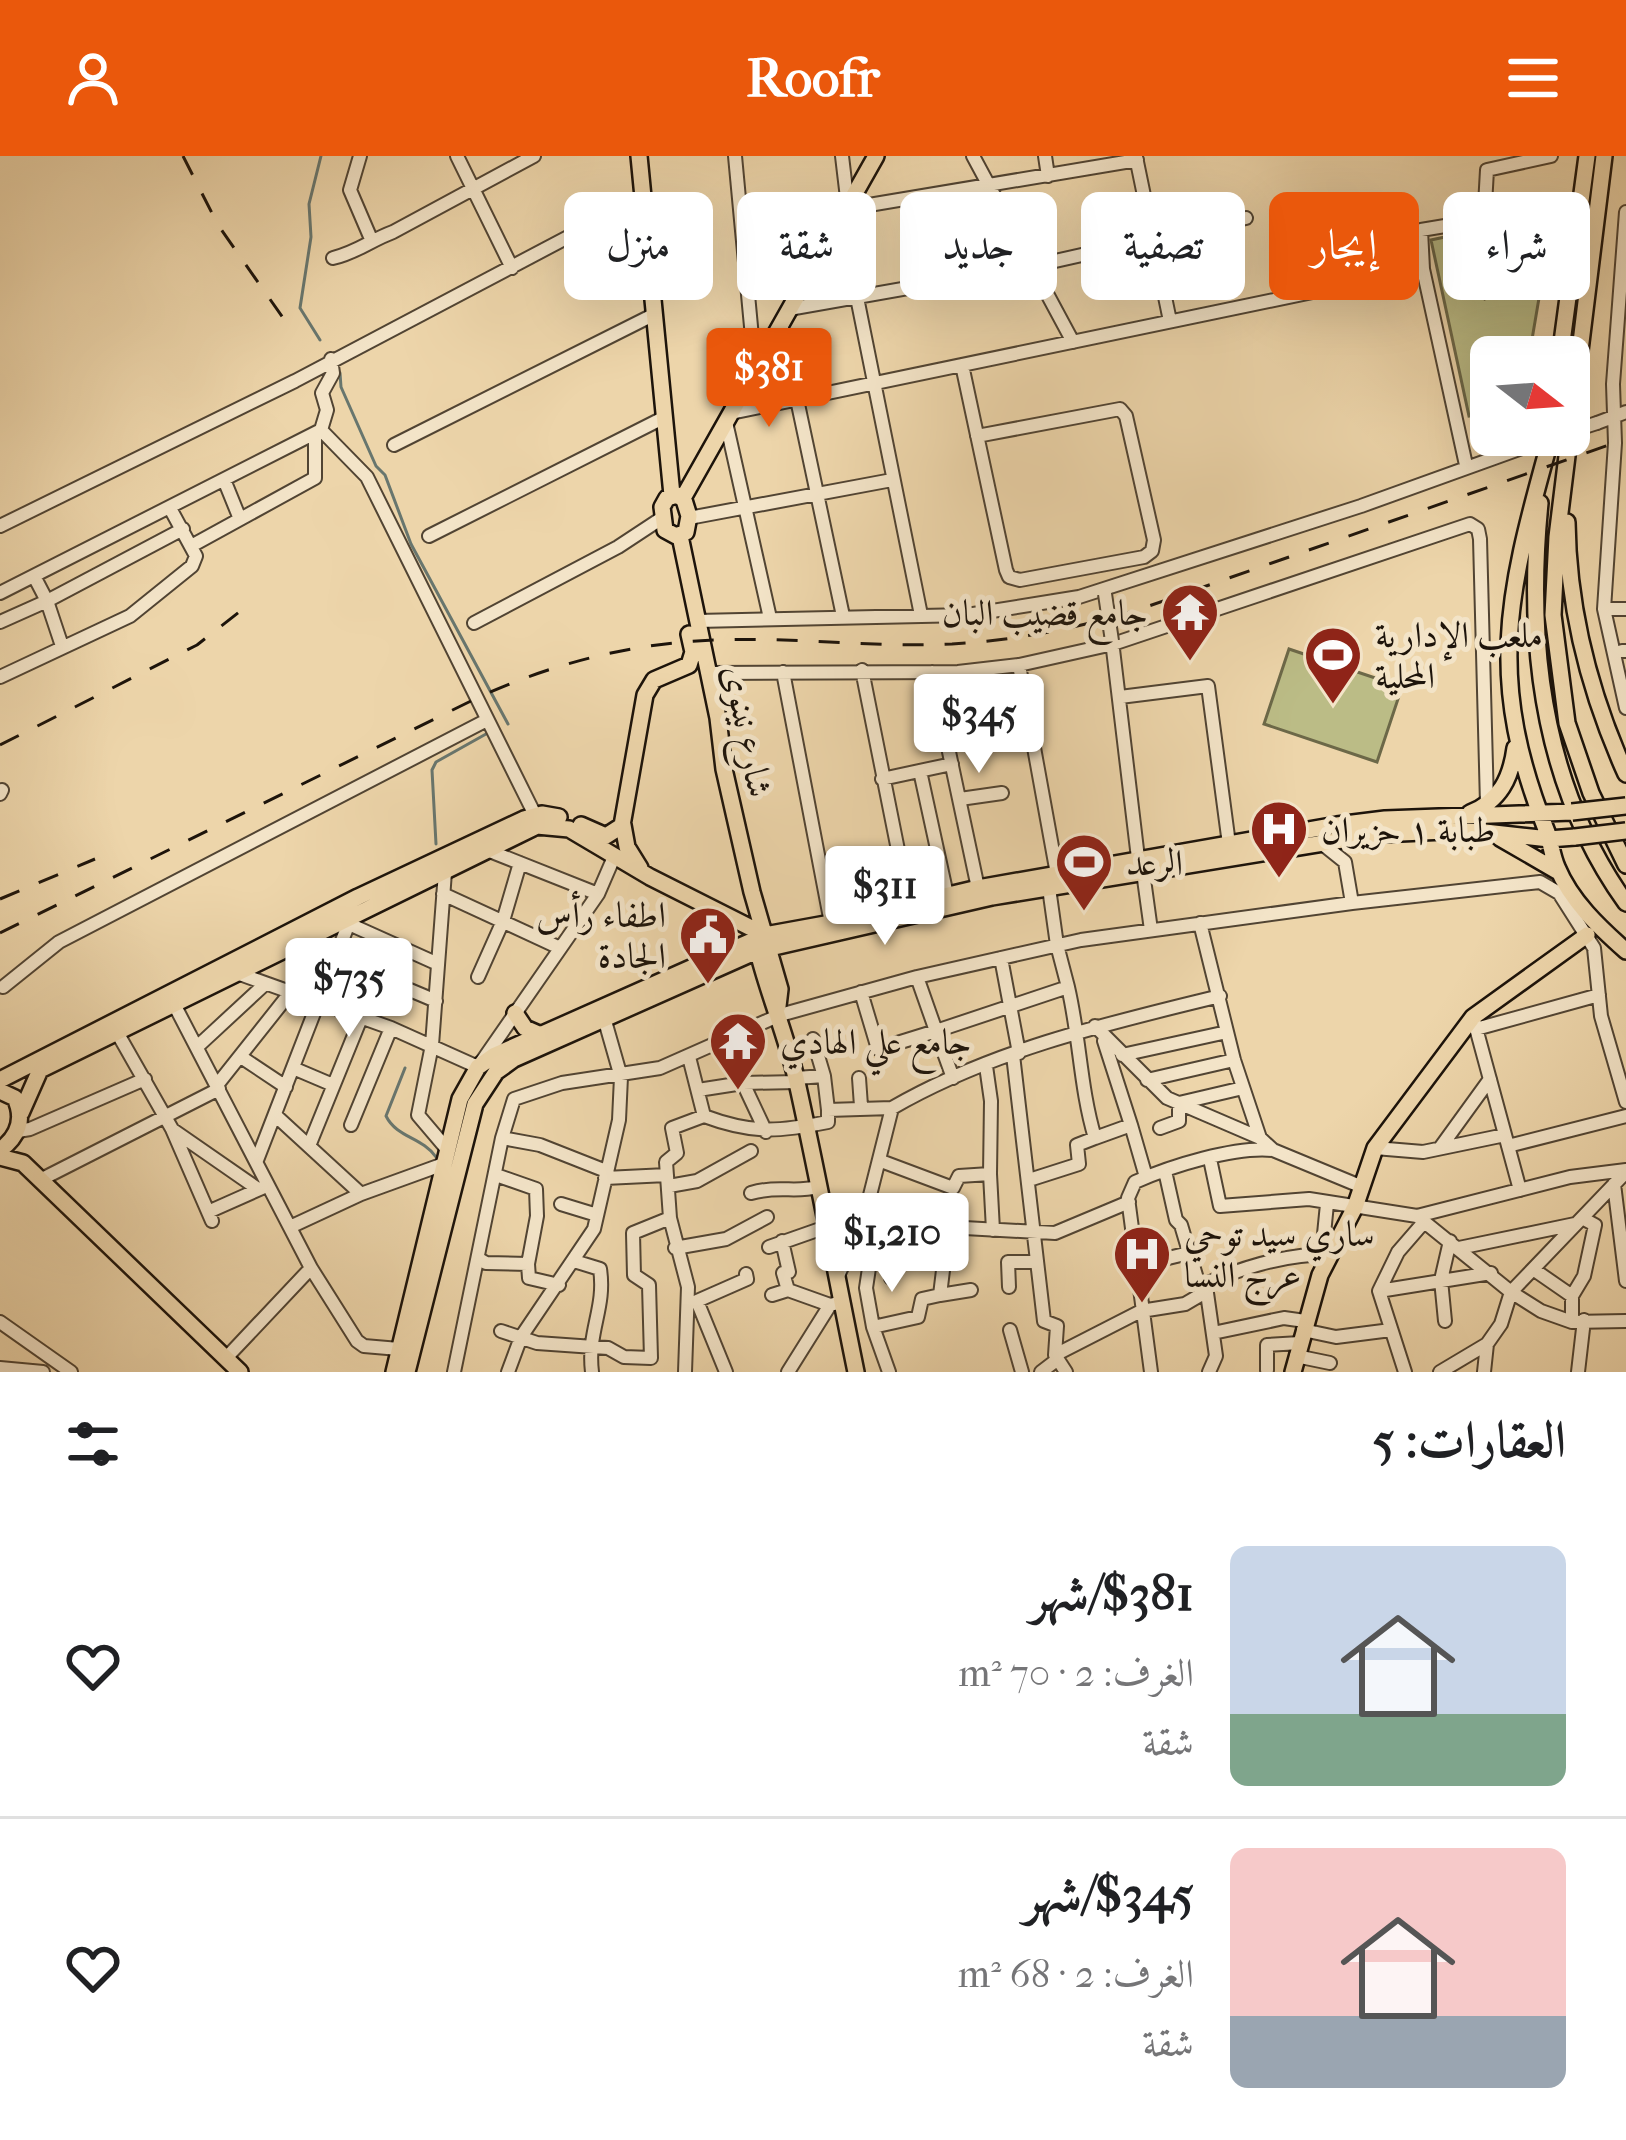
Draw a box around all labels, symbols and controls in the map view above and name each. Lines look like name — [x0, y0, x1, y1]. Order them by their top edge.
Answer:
icon: person — [60, 45, 126, 111]
icon: menu — [1500, 45, 1566, 111]
text: Roofr — [746, 47, 880, 110]
chip: منزل — [564, 192, 713, 300]
chip: شقة — [737, 192, 876, 300]
chip: جديد — [900, 192, 1057, 300]
chip: تصفية — [1081, 192, 1245, 300]
chip: إيجار — [1269, 192, 1419, 300]
chip: شراء — [1443, 192, 1590, 300]
pin: $381 — [698, 328, 840, 430]
north arrow — [1470, 336, 1590, 456]
map controls — [1470, 336, 1590, 456]
text: $381 — [734, 344, 804, 390]
temple icon: جامع قضيب البان — [1159, 581, 1221, 663]
place label: جامع قضيب البان — [942, 592, 1148, 645]
place label: ملعب الإدارية المحلية — [1375, 614, 1543, 697]
sports icon: ملعب الإدارية المحلية — [1302, 624, 1364, 706]
street label: شارع نينوى — [706, 661, 781, 803]
pin: $345 — [908, 674, 1050, 776]
text: $345 — [941, 690, 1017, 736]
hospital icon: طبابة ١ حزيران — [1248, 798, 1310, 880]
place label: طبابة ١ حزيران — [1321, 809, 1496, 851]
sports icon: الرعد — [1053, 831, 1115, 913]
place label: الرعد — [1126, 842, 1183, 884]
pin: $311 — [814, 846, 956, 948]
text: $311 — [852, 862, 918, 908]
place label: اطفاء رأس الجادة — [536, 890, 666, 977]
public building icon: اطفاء رأس الجادة — [677, 904, 739, 986]
pin: $735 — [278, 938, 420, 1040]
text: $735 — [312, 954, 386, 1000]
temple icon: جامع علي الهادي — [707, 1010, 769, 1092]
place label: جامع علي الهادي — [780, 1021, 972, 1076]
pin: $1,210 — [794, 1193, 990, 1295]
text: $1,210 — [843, 1209, 941, 1255]
place label: ساري سيد توحي عرج النسا — [1184, 1213, 1375, 1307]
hospital icon: ساري سيد توحي عرج النسا — [1111, 1223, 1173, 1305]
text: العقارات: 5 — [1372, 1410, 1566, 1470]
icon: filters — [60, 1411, 126, 1477]
text: $381/شهر — [1030, 1563, 1194, 1623]
icon: home — [1326, 1594, 1470, 1738]
icon: heart — [60, 1633, 126, 1699]
text: الغرف: 2 · 70 m² — [958, 1650, 1194, 1696]
text: شقة — [1142, 1719, 1194, 1765]
text: $345/شهر — [1023, 1864, 1194, 1924]
icon: home — [1326, 1896, 1470, 2040]
icon: heart — [60, 1935, 126, 2001]
text: الغرف: 2 · 68 m² — [958, 1951, 1194, 1997]
text: شقة — [1142, 2020, 1194, 2066]

